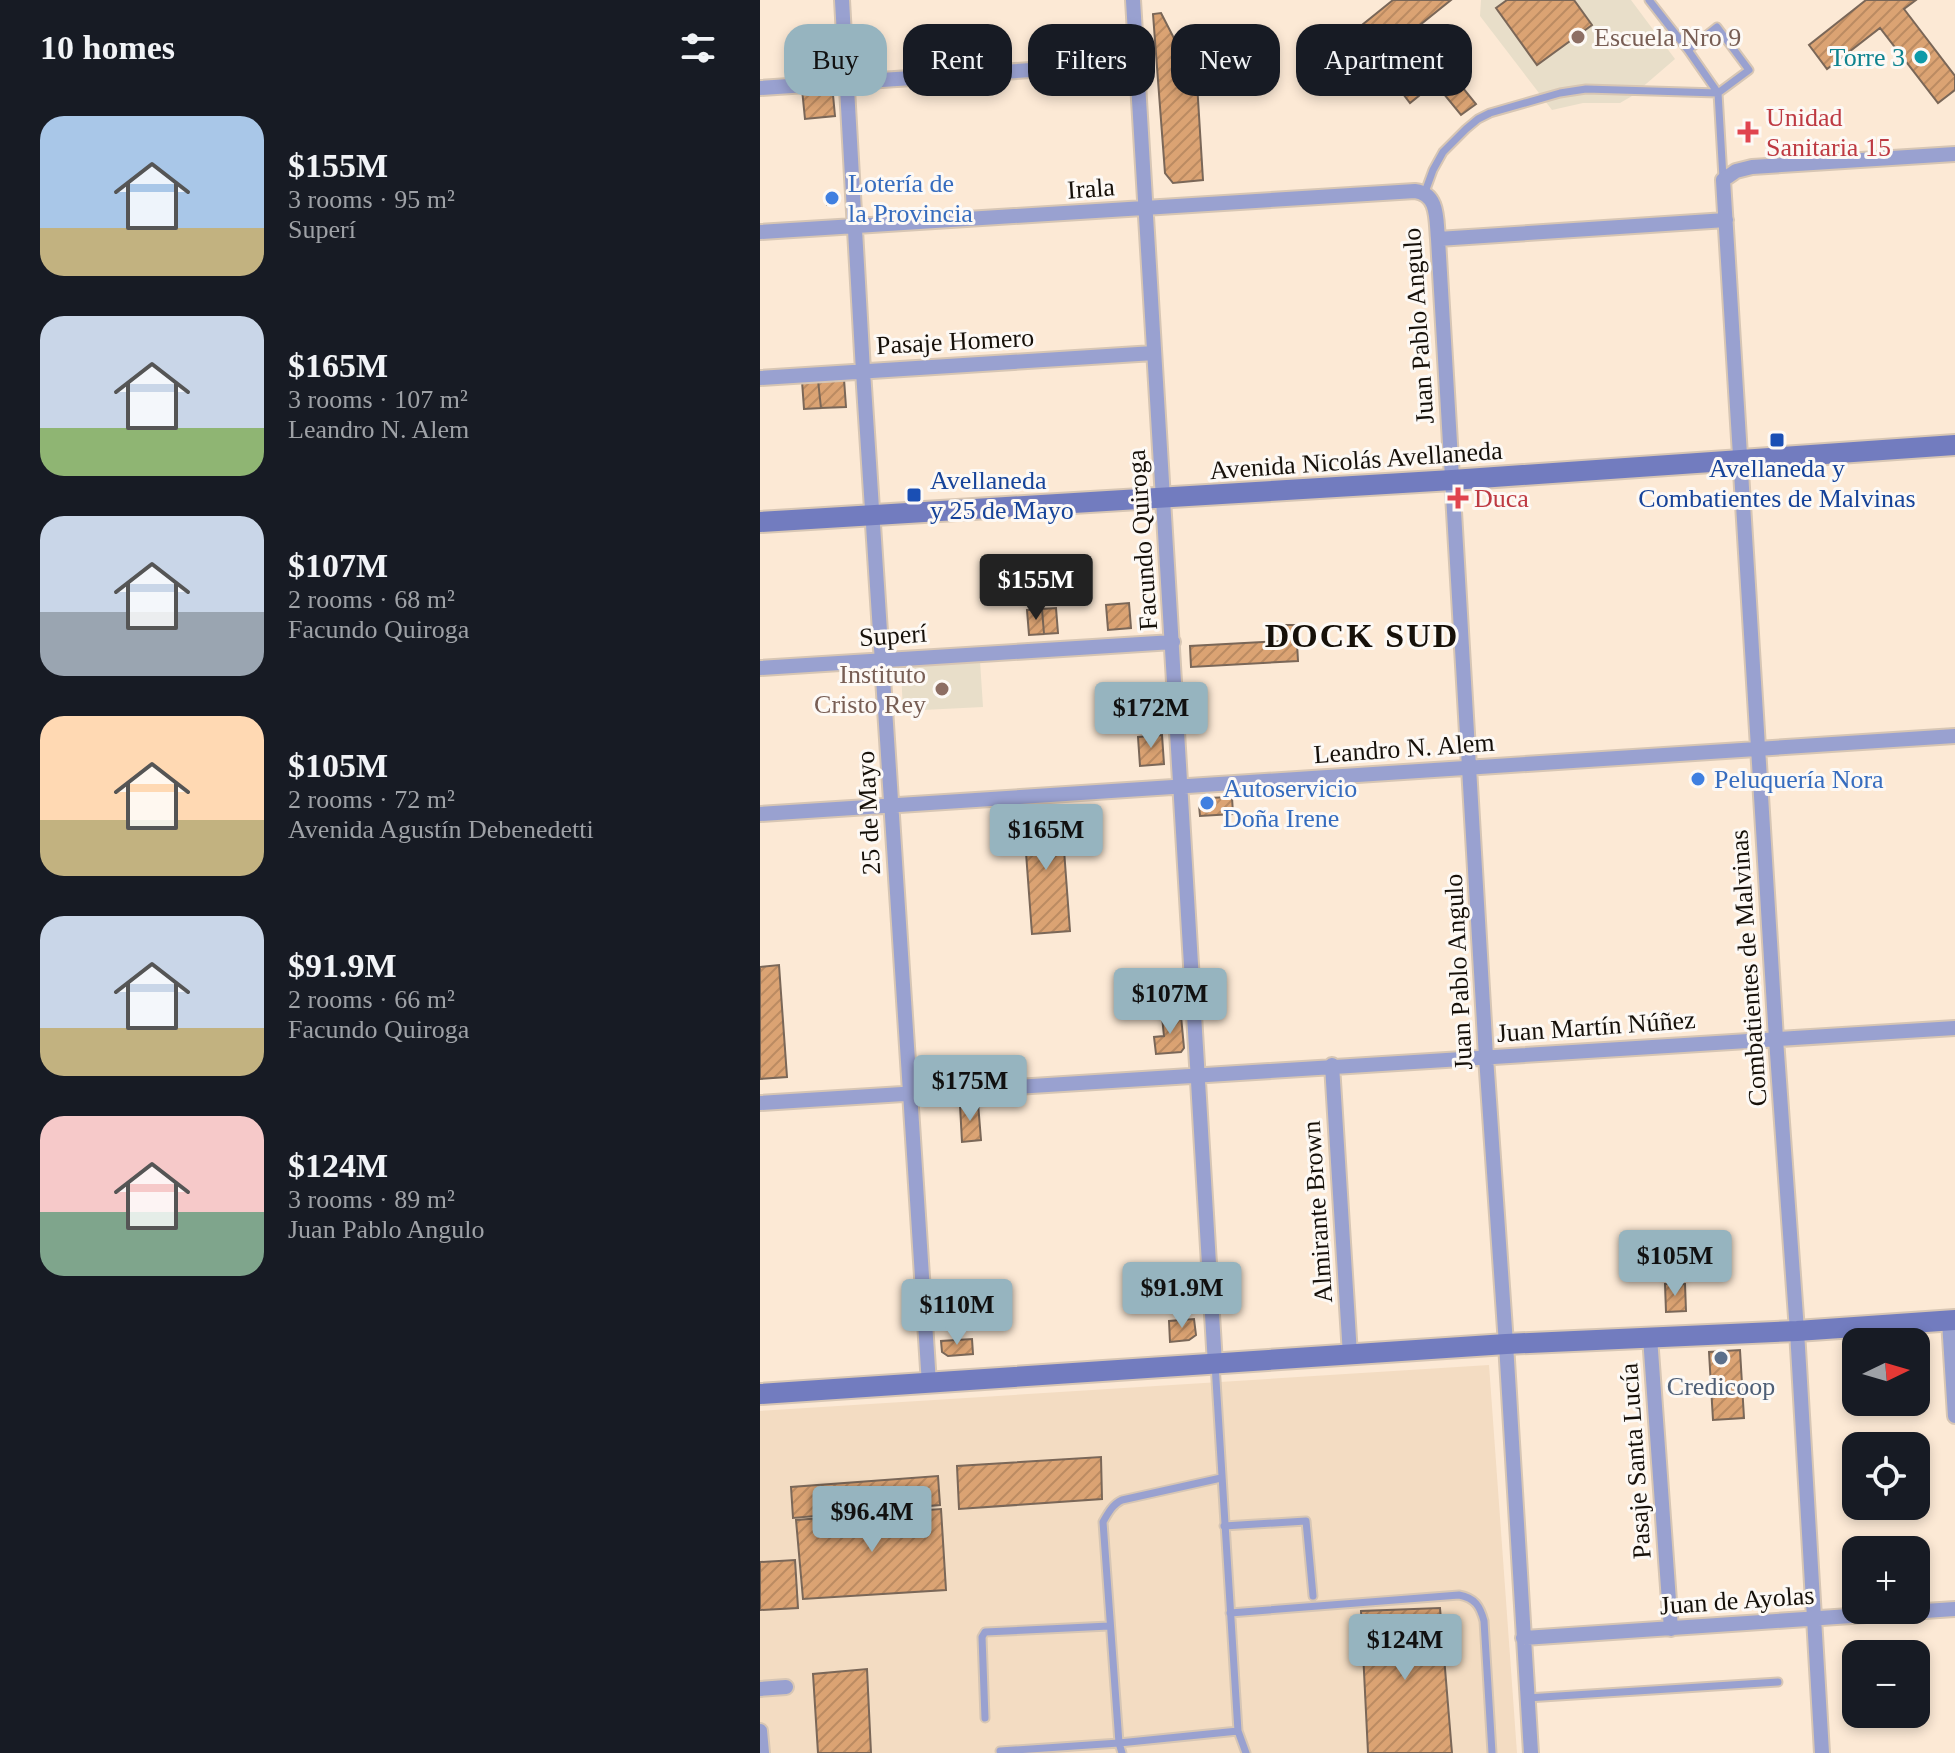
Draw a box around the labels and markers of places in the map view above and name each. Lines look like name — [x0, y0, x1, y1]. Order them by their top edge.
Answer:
place label: Escuela Nro 9 — [1594, 23, 1741, 52]
marker: Escuela Nro 9 — [1569, 28, 1587, 46]
place label: Torre 3 — [1830, 43, 1905, 72]
marker: Torre 3 — [1912, 48, 1930, 66]
place label: Unidad Sanitaria 15 — [1766, 103, 1891, 162]
marker: Unidad Sanitaria 15 — [1737, 121, 1759, 143]
place label: Lotería de la Provincia — [848, 169, 973, 228]
marker: Lotería de la Provincia — [823, 189, 841, 207]
marker: Avellaneda y Combatientes de Malvinas — [1768, 431, 1786, 449]
place label: Avellaneda y Combatientes de Malvinas — [1638, 454, 1916, 513]
place label: Avellaneda y 25 de Mayo — [930, 466, 1074, 525]
place label: Duca — [1474, 484, 1529, 513]
marker: Avellaneda y 25 de Mayo — [905, 486, 923, 504]
marker: Duca — [1449, 489, 1467, 507]
pin: $155M — [980, 554, 1092, 622]
place label: Instituto Cristo Rey — [814, 660, 926, 719]
marker: Instituto Cristo Rey — [933, 680, 951, 698]
pin: $172M — [1095, 682, 1207, 750]
place label: Peluquería Nora — [1714, 765, 1884, 794]
marker: Peluquería Nora — [1689, 770, 1707, 788]
place label: Autoservicio Doña Irene — [1223, 774, 1357, 833]
marker: Autoservicio Doña Irene — [1198, 794, 1216, 812]
pin: $165M — [990, 804, 1102, 872]
pin: $107M — [1114, 968, 1226, 1036]
pin: $175M — [914, 1055, 1026, 1123]
pin: $105M — [1619, 1230, 1731, 1298]
pin: $91.9M — [1117, 1262, 1247, 1330]
pin: $110M — [901, 1279, 1013, 1347]
marker: Credicoop — [1712, 1349, 1730, 1367]
place label: Credicoop — [1667, 1372, 1775, 1401]
pin: $96.4M — [807, 1486, 937, 1554]
pin: $124M — [1349, 1614, 1461, 1682]

